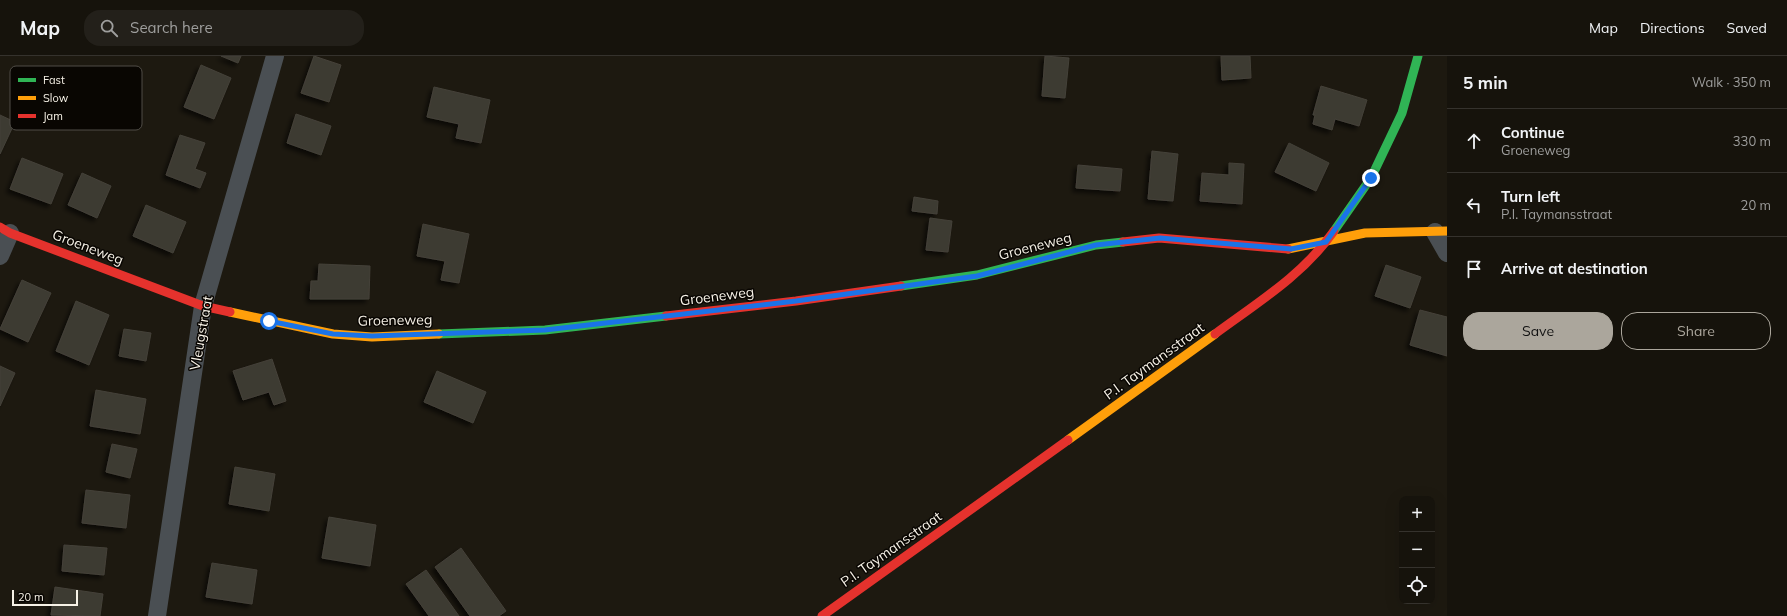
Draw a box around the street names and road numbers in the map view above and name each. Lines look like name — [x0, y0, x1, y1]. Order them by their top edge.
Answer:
street label: Groeneweg — [50, 225, 126, 269]
street label: Groeneweg — [997, 228, 1073, 264]
street label: Groeneweg — [679, 283, 755, 309]
street label: Vleugstraat — [186, 294, 216, 372]
street label: Groeneweg — [358, 310, 432, 330]
street label: P.I. Taymansstraat — [1100, 319, 1208, 403]
street label: P.I. Taymansstraat — [837, 507, 945, 591]

